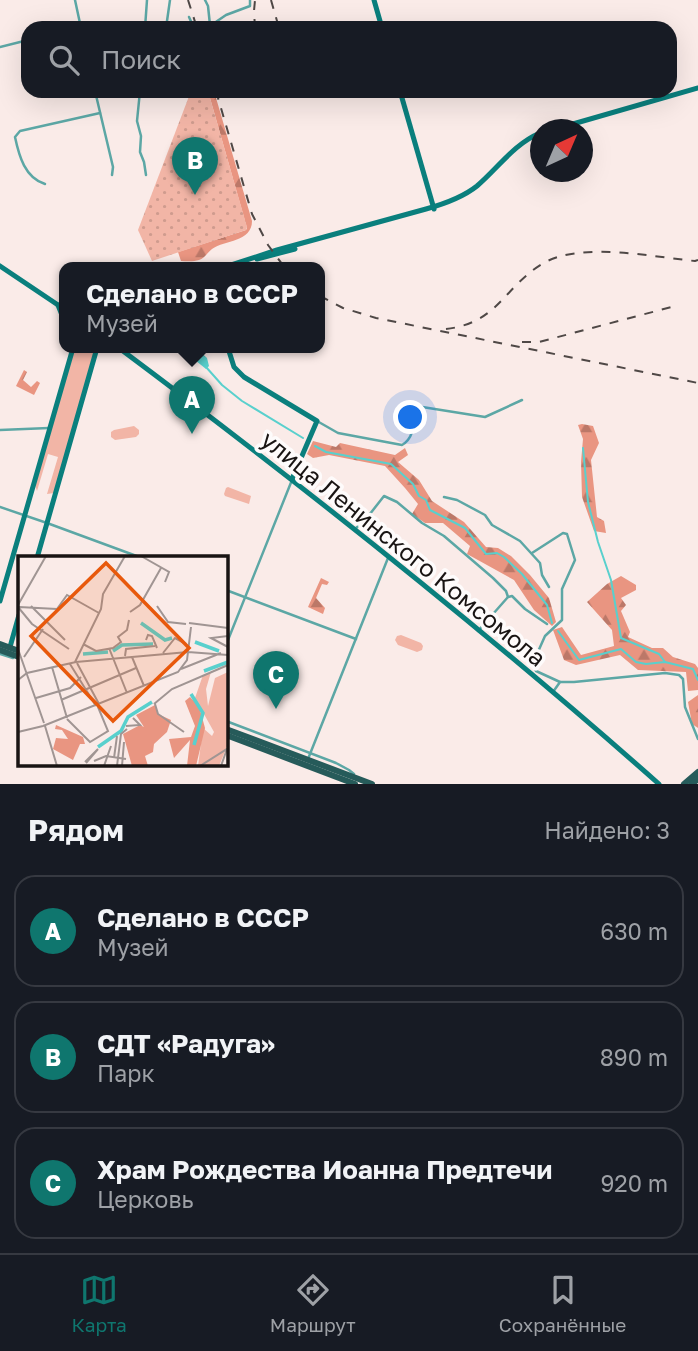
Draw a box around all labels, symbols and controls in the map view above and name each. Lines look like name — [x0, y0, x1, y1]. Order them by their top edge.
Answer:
search box — [21, 21, 677, 98]
icon: search — [45, 41, 83, 79]
text: Поиск — [101, 44, 181, 75]
north arrow — [530, 119, 593, 182]
pin: B — [172, 137, 218, 195]
popup — [59, 262, 325, 353]
text: Сделано в СССР — [86, 278, 298, 309]
text: Музей — [86, 309, 158, 337]
pin: A — [169, 376, 215, 434]
your location — [393, 400, 427, 434]
street label: улица Ленинского Комсомола — [256, 424, 552, 672]
inset map — [18, 556, 228, 766]
pin: C — [253, 651, 299, 709]
text: Рядом — [28, 812, 124, 848]
text: Найдено: 3 — [544, 816, 670, 844]
text: Сделано в СССР — [97, 902, 309, 933]
text: A — [45, 917, 61, 945]
text: 630 m — [600, 917, 668, 945]
text: Музей — [97, 933, 169, 961]
text: СДТ «Радуга» — [97, 1028, 275, 1059]
text: B — [45, 1043, 61, 1071]
text: 890 m — [600, 1043, 668, 1071]
text: Парк — [97, 1059, 155, 1087]
text: Храм Рождества Иоанна Предтечи — [97, 1154, 552, 1185]
text: C — [45, 1169, 61, 1197]
text: 920 m — [600, 1169, 668, 1197]
text: Церковь — [97, 1185, 194, 1213]
tab: Карта — [72, 1271, 127, 1336]
tab: Маршрут — [270, 1271, 356, 1336]
tab: Сохранённые — [499, 1271, 626, 1336]

